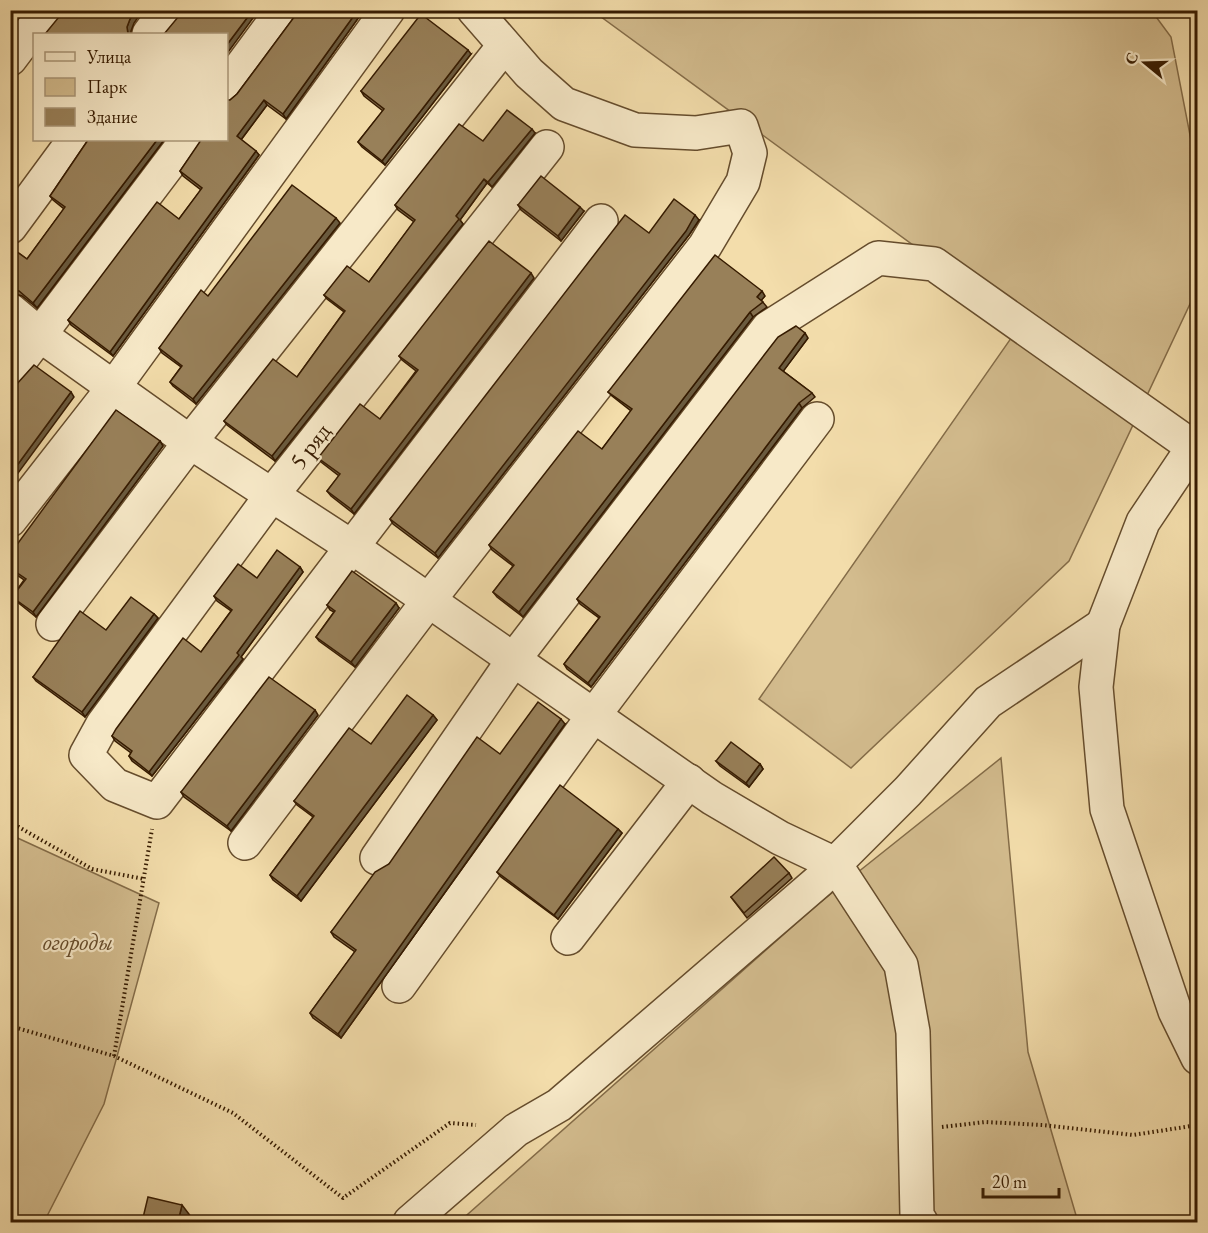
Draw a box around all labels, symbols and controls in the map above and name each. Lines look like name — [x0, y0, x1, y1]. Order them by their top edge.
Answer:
legend — [33, 33, 228, 141]
north arrow — [1115, 33, 1175, 93]
text: Улица — [86, 45, 132, 68]
text: С — [1120, 49, 1143, 67]
text: Парк — [87, 75, 127, 98]
text: Здание — [87, 105, 137, 128]
street label: 5 ряд — [282, 416, 337, 475]
park label: огороды — [43, 926, 113, 957]
scale bar — [983, 1161, 1060, 1199]
text: 20 m — [992, 1170, 1027, 1193]

